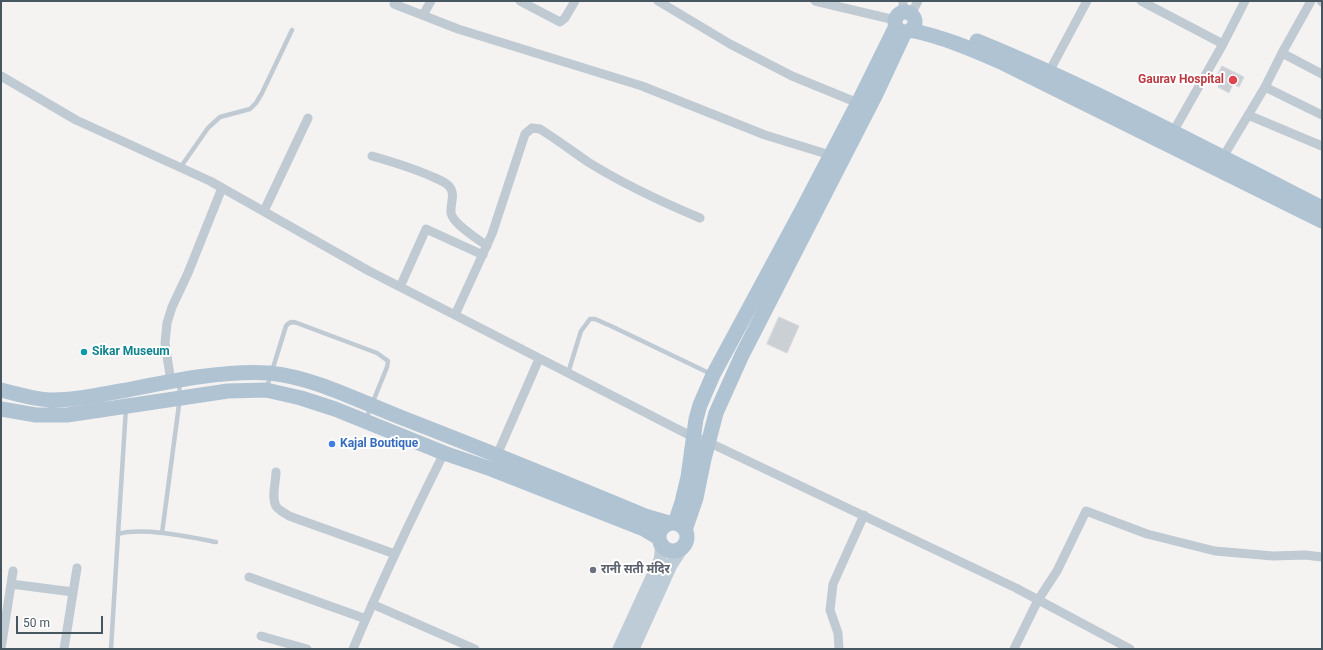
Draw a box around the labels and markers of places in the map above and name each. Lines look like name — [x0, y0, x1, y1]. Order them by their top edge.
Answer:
place label: Gaurav Hospital — [1138, 73, 1224, 87]
marker: Gaurav Hospital — [1227, 74, 1239, 86]
place label: Sikar Museum — [92, 345, 170, 359]
marker: Sikar Museum — [79, 347, 89, 357]
place label: Kajal Boutique — [340, 437, 418, 451]
marker: Kajal Boutique — [327, 439, 337, 449]
place label: रानी सती मंदिर — [601, 563, 670, 577]
marker: रानी सती मंदिर — [588, 565, 598, 575]

